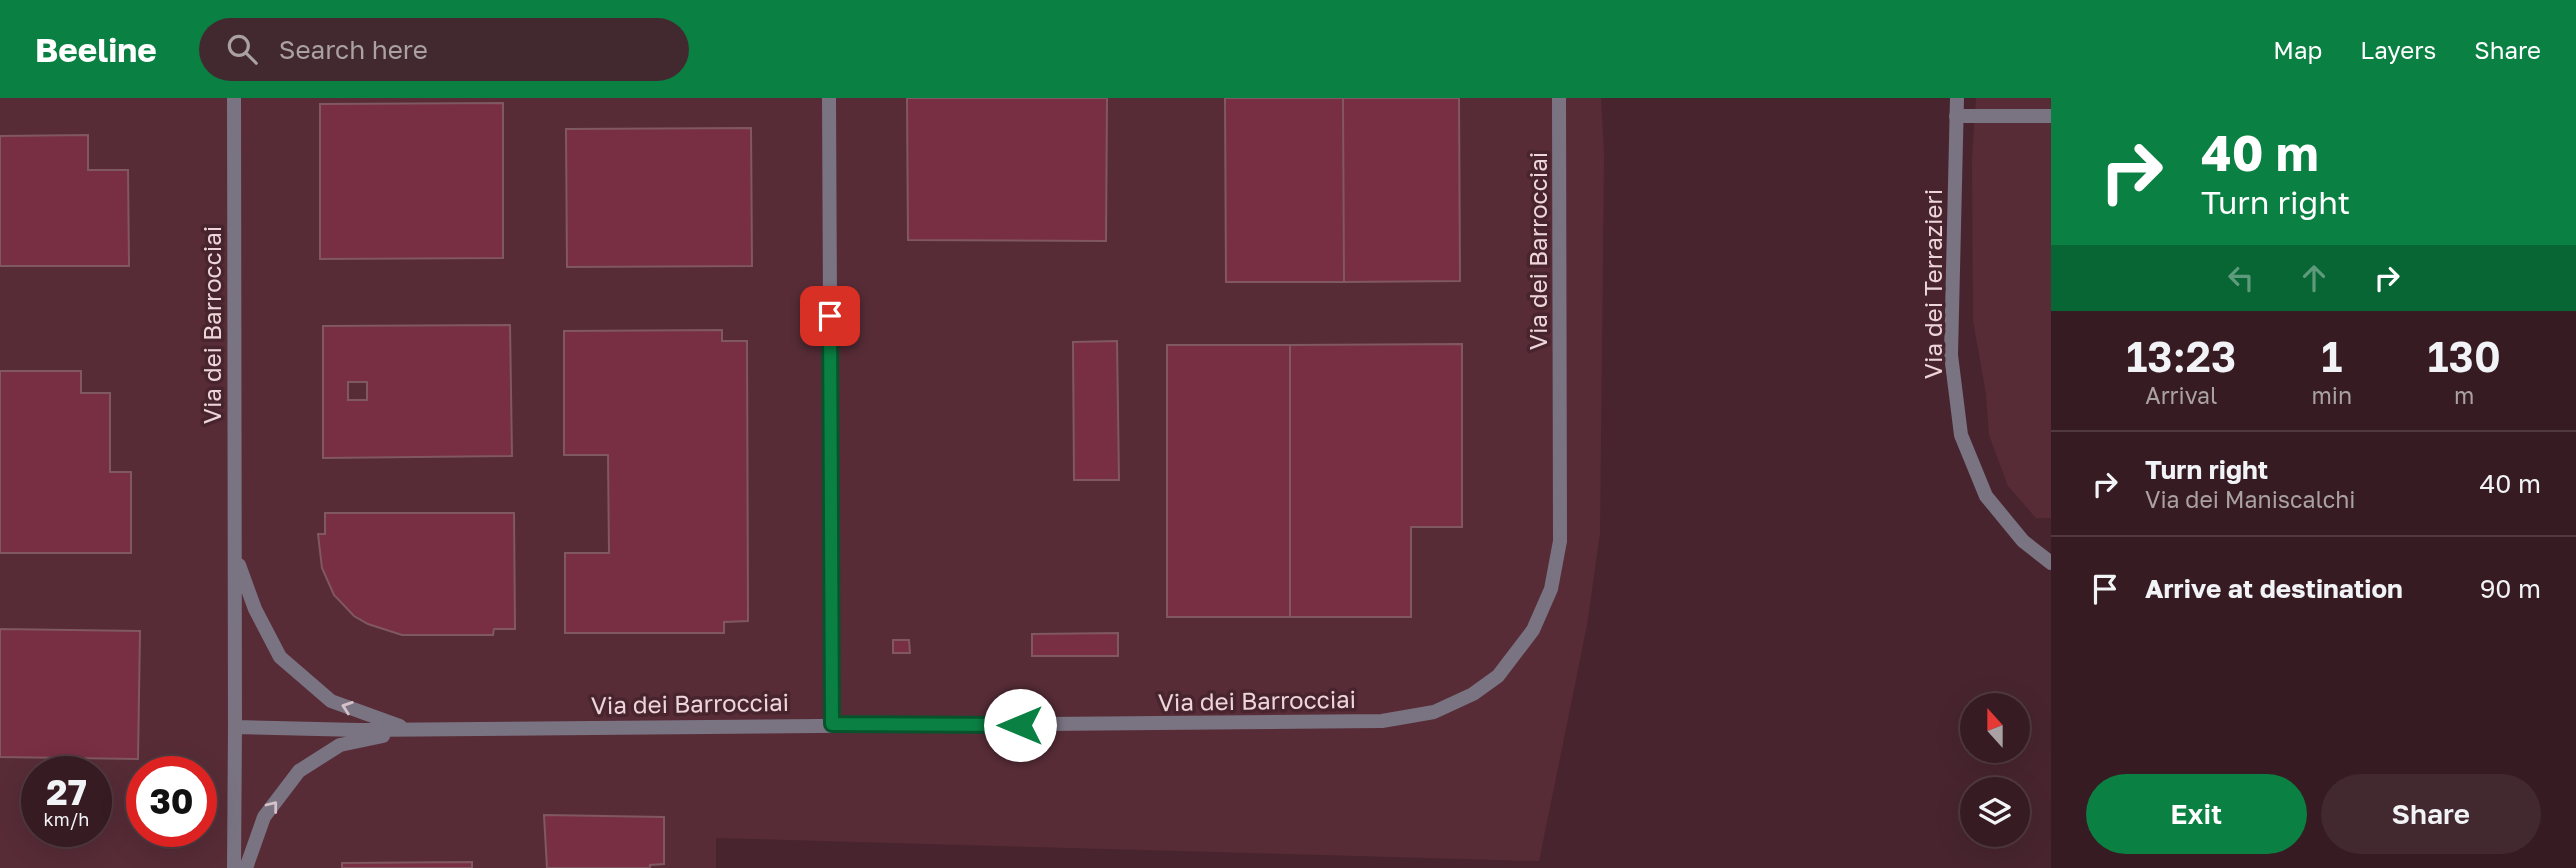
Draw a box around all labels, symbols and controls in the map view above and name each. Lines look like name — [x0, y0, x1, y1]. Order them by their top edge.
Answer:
search box — [199, 18, 689, 81]
text: Beeline — [35, 30, 157, 69]
icon: search — [223, 30, 261, 68]
text: Search here — [279, 34, 428, 65]
text: Map — [2273, 35, 2322, 64]
text: Layers — [2360, 35, 2436, 64]
text: Share — [2474, 35, 2541, 64]
text: 40 m — [2201, 123, 2319, 182]
icon: right — [2086, 126, 2177, 217]
street label: Via dei Barrocciai — [1523, 152, 1552, 350]
text: Turn right — [2201, 183, 2350, 221]
street label: Via dei Terrazieri — [1918, 189, 1947, 379]
street label: Via dei Barrocciai — [197, 226, 226, 424]
icon: left — [2222, 259, 2260, 297]
icon: ahead — [2295, 259, 2333, 297]
icon: right — [2368, 259, 2406, 297]
pin — [800, 286, 860, 346]
icon: arrive — [811, 297, 849, 335]
text: 13:23 — [2126, 331, 2236, 381]
text: 1 — [2321, 331, 2342, 381]
text: 130 — [2427, 331, 2501, 381]
text: Arrival — [2145, 381, 2217, 409]
text: min — [2312, 381, 2352, 409]
text: m — [2454, 381, 2474, 409]
text: Turn right — [2145, 454, 2268, 485]
icon: right — [2086, 465, 2124, 503]
text: 40 m — [2480, 468, 2541, 499]
text: Via dei Maniscalchi — [2145, 485, 2356, 513]
icon: arrive — [2086, 570, 2124, 608]
text: Arrive at destination — [2145, 573, 2403, 604]
text: 90 m — [2480, 573, 2541, 604]
street label: Via dei Barrocciai — [1158, 684, 1356, 716]
street label: Via dei Barrocciai — [591, 687, 789, 719]
position arrow — [983, 688, 1057, 762]
north arrow — [1960, 693, 2030, 763]
map controls — [1960, 693, 2030, 847]
one-way arrow — [342, 701, 354, 715]
speed limit sign: 30 — [126, 756, 217, 847]
text: 27 — [46, 771, 87, 813]
button: Exit — [2086, 774, 2307, 854]
button: Share — [2321, 774, 2541, 854]
button: layers — [1960, 777, 2030, 847]
one-way arrow — [264, 801, 277, 813]
text: km/h — [44, 808, 89, 830]

